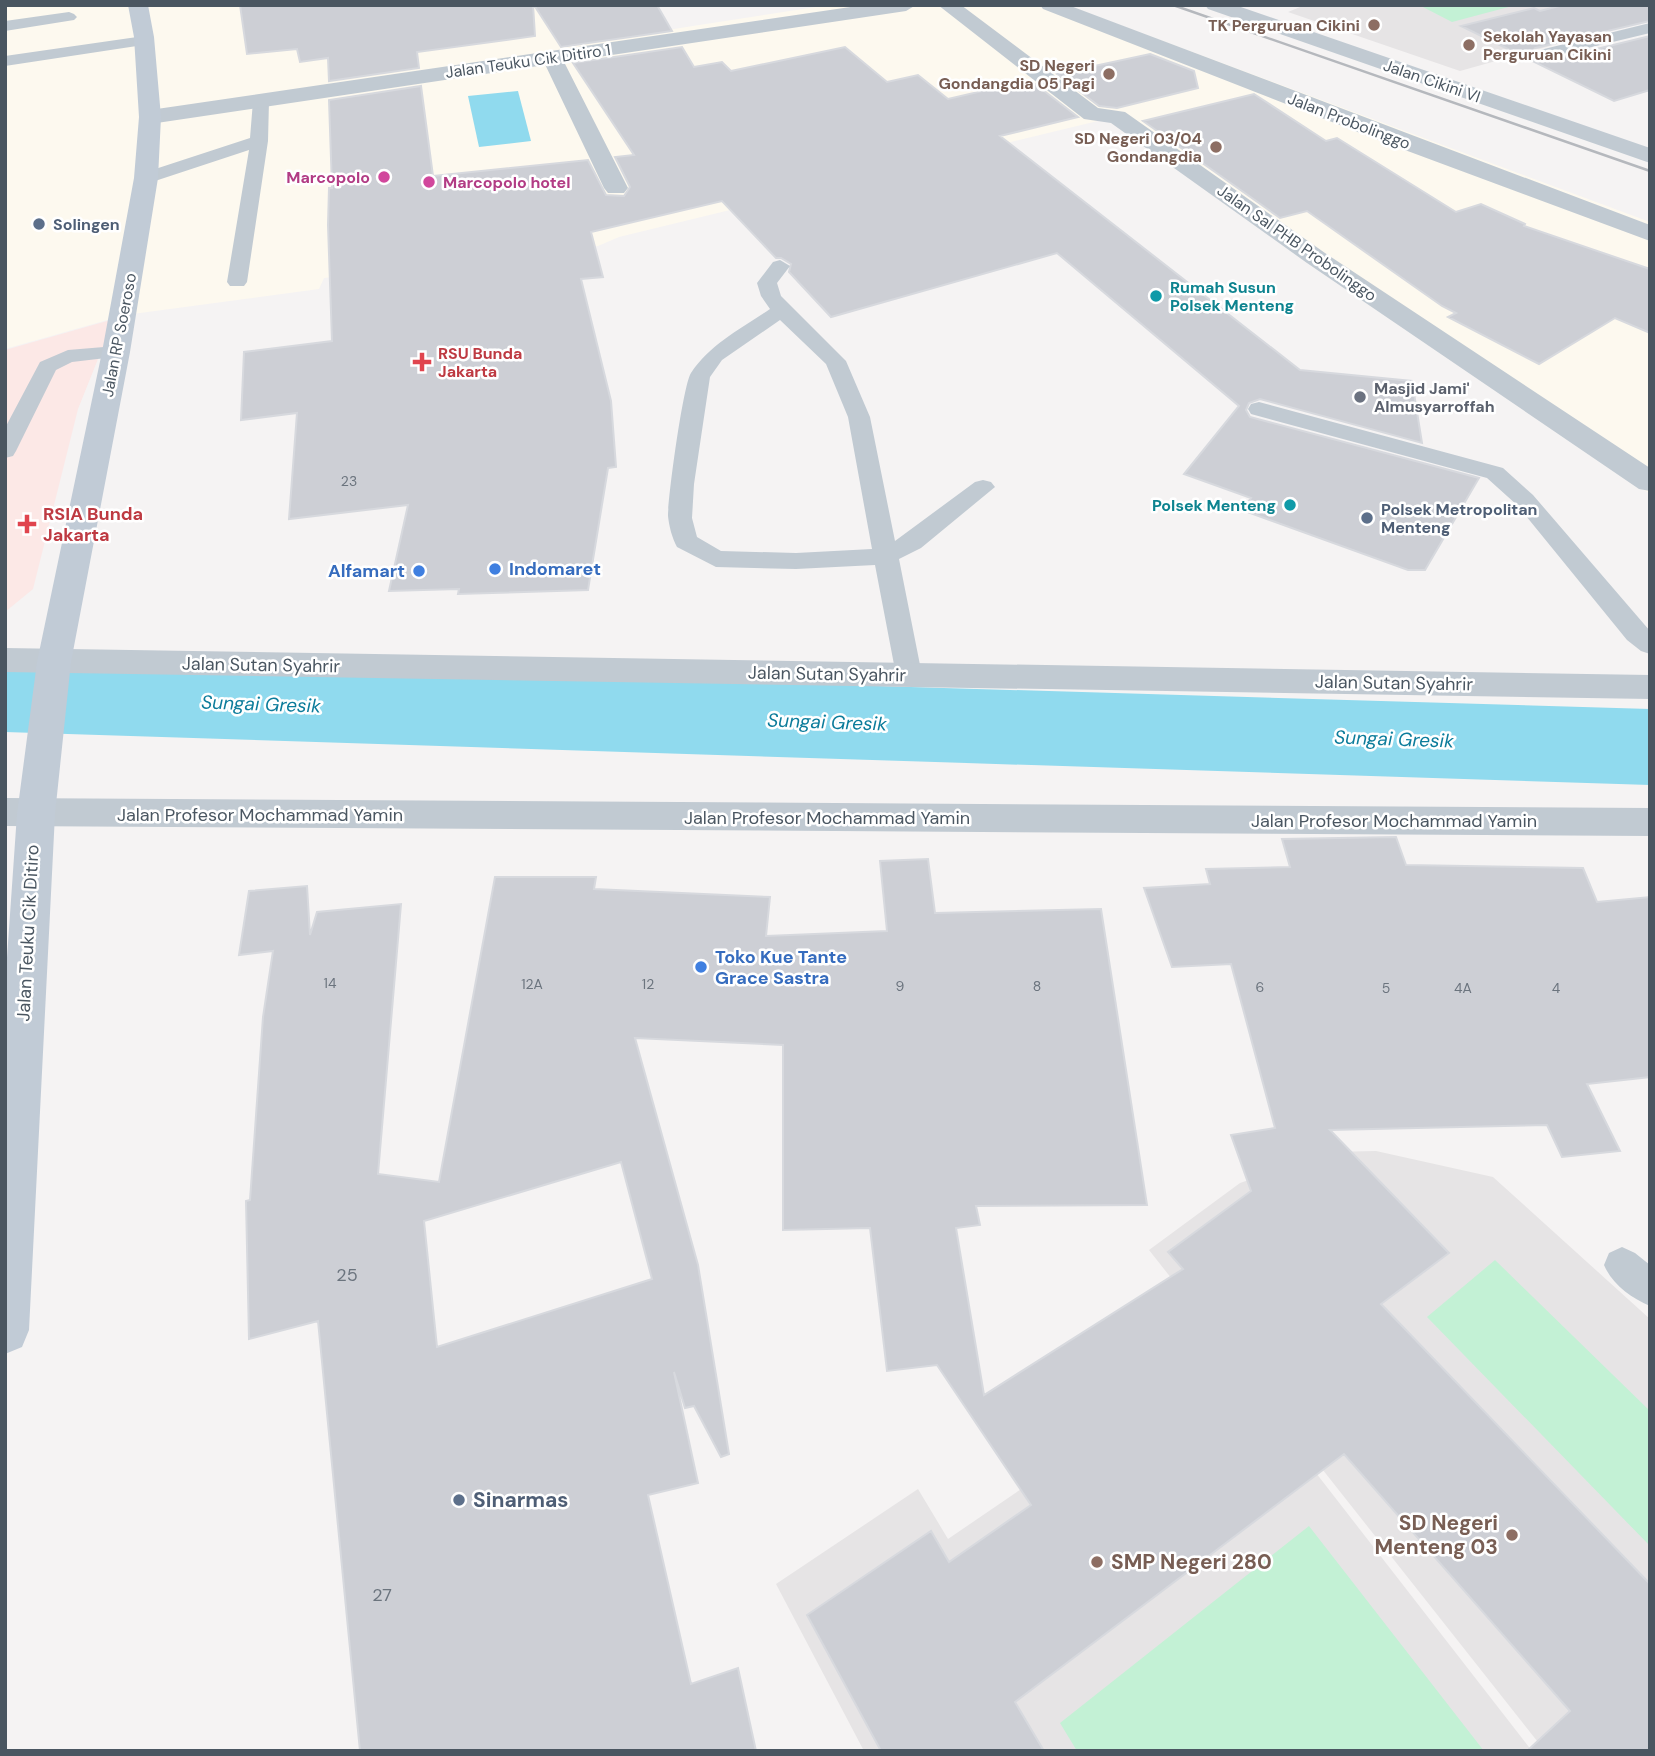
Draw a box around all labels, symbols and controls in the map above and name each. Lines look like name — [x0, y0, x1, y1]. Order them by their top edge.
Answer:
place label: TK Perguruan Cikini — [1208, 15, 1360, 36]
marker: TK Perguruan Cikini — [1366, 17, 1382, 33]
place label: Sekolah Yayasan Perguruan Cikini — [1483, 26, 1612, 65]
marker: Sekolah Yayasan Perguruan Cikini — [1461, 37, 1477, 53]
street label: Jalan Teuku Cik Ditiro 1 — [444, 39, 612, 83]
place label: SD Negeri Gondangdia 05 Pagi — [938, 55, 1095, 94]
street label: Jalan Cikini VI — [1381, 55, 1483, 107]
marker: SD Negeri Gondangdia 05 Pagi — [1101, 66, 1117, 82]
street label: Jalan Probolinggo — [1285, 88, 1413, 154]
place label: SD Negeri 03/04 Gondangdia — [1074, 128, 1202, 167]
marker: SD Negeri 03/04 Gondangdia — [1208, 139, 1224, 155]
place label: Marcopolo — [286, 167, 370, 188]
marker: Marcopolo — [376, 169, 392, 185]
place label: Marcopolo hotel — [443, 172, 570, 193]
marker: Marcopolo hotel — [421, 174, 437, 190]
street label: Jalan Sal PHB Probolinggo — [1213, 180, 1381, 306]
place label: Solingen — [53, 214, 120, 235]
marker: Solingen — [31, 216, 47, 232]
street label: Jalan RP Soeroso — [97, 271, 141, 399]
place label: Rumah Susun Polsek Menteng — [1170, 277, 1294, 316]
marker: Rumah Susun Polsek Menteng — [1148, 288, 1164, 304]
place label: RSU Bunda Jakarta — [438, 343, 522, 382]
marker: RSU Bunda Jakarta — [412, 352, 432, 372]
place label: Masjid Jami' Almusyarroffah — [1374, 378, 1495, 417]
marker: Masjid Jami' Almusyarroffah — [1352, 389, 1368, 405]
house number: 23 — [341, 472, 357, 490]
place label: Polsek Menteng — [1152, 495, 1276, 516]
marker: Polsek Menteng — [1282, 497, 1298, 513]
place label: Polsek Metropolitan Menteng — [1381, 499, 1537, 538]
place label: RSIA Bunda Jakarta — [43, 502, 143, 547]
marker: Polsek Metropolitan Menteng — [1359, 510, 1375, 526]
marker: RSIA Bunda Jakarta — [17, 514, 37, 534]
place label: Indomaret — [509, 557, 601, 581]
place label: Alfamart — [328, 559, 405, 583]
marker: Indomaret — [487, 561, 503, 577]
marker: Alfamart — [411, 563, 427, 579]
street label: Jalan Sutan Syahrir — [182, 652, 341, 678]
street label: Jalan Sutan Syahrir — [748, 661, 907, 687]
street label: Jalan Sutan Syahrir — [1315, 670, 1474, 696]
water label: Sungai Gresik — [201, 689, 322, 719]
water label: Sungai Gresik — [767, 707, 888, 737]
water label: Sungai Gresik — [1334, 724, 1455, 754]
street label: Jalan Profesor Mochammad Yamin — [117, 803, 403, 827]
street label: Jalan Profesor Mochammad Yamin — [684, 806, 970, 830]
street label: Jalan Profesor Mochammad Yamin — [1251, 809, 1537, 833]
street label: Jalan Teuku Cik Ditiro — [11, 844, 45, 1022]
place label: Toko Kue Tante Grace Sastra — [715, 945, 847, 990]
marker: Toko Kue Tante Grace Sastra — [693, 959, 709, 975]
house number: 14 — [324, 974, 337, 992]
house number: 12A — [521, 975, 543, 993]
house number: 12 — [642, 975, 654, 993]
house number: 9 — [896, 977, 905, 995]
house number: 8 — [1033, 977, 1041, 995]
house number: 6 — [1256, 978, 1264, 996]
house number: 5 — [1382, 979, 1390, 997]
house number: 4A — [1454, 979, 1472, 997]
house number: 4 — [1552, 979, 1561, 997]
house number: 25 — [336, 1263, 358, 1287]
place label: Sinarmas — [473, 1486, 569, 1514]
marker: Sinarmas — [451, 1492, 467, 1508]
place label: SD Negeri Menteng 03 — [1374, 1509, 1498, 1561]
marker: SD Negeri Menteng 03 — [1504, 1527, 1520, 1543]
place label: SMP Negeri 280 — [1111, 1548, 1272, 1576]
marker: SMP Negeri 280 — [1089, 1554, 1105, 1570]
house number: 27 — [372, 1583, 392, 1607]

